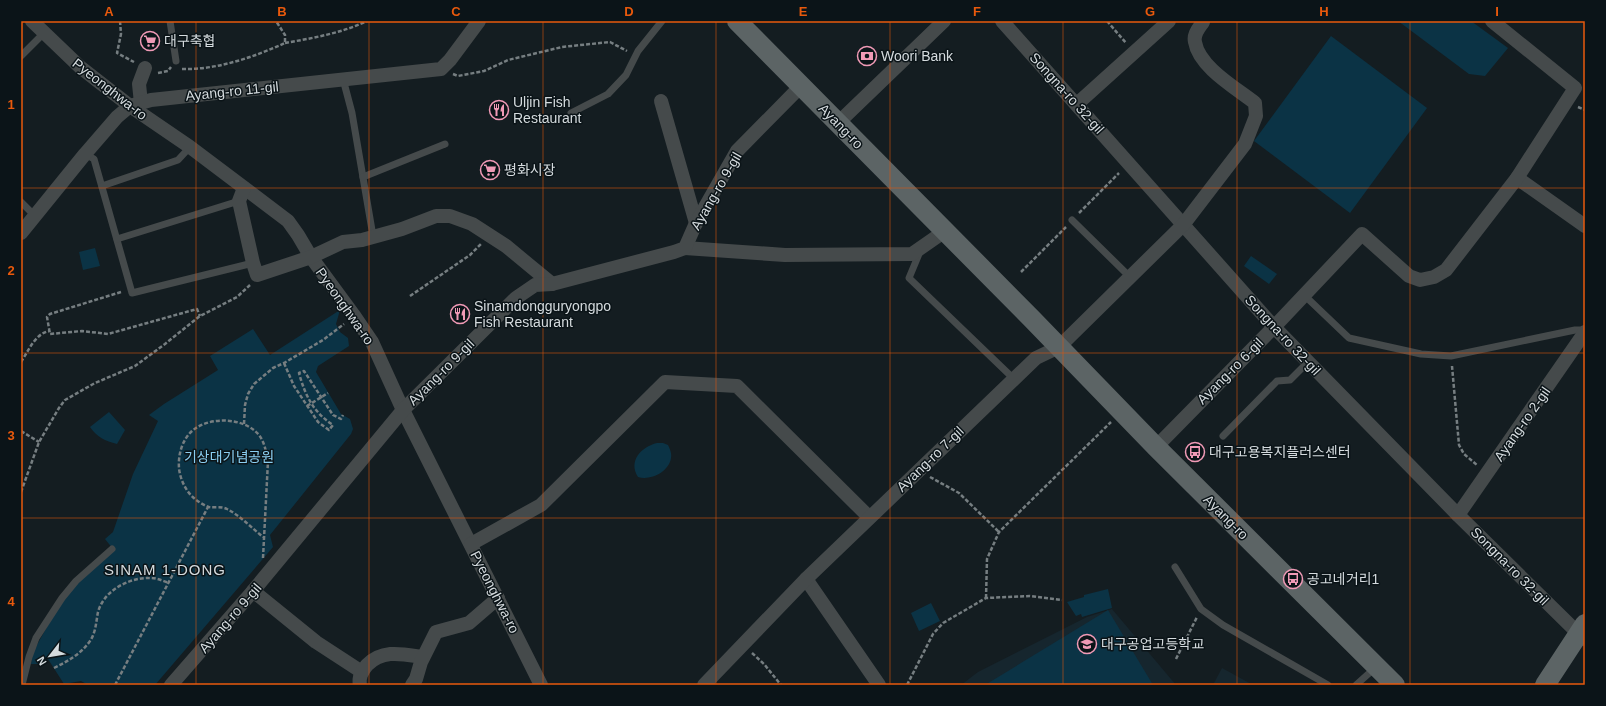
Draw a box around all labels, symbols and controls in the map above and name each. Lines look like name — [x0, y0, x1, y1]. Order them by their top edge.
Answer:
text: A — [104, 4, 114, 19]
text: B — [277, 4, 287, 19]
text: C — [451, 4, 461, 19]
text: D — [624, 4, 634, 19]
text: E — [799, 4, 808, 19]
text: F — [973, 4, 981, 19]
text: G — [1145, 4, 1155, 19]
text: H — [1319, 4, 1329, 19]
text: I — [1495, 4, 1499, 19]
supermarket icon: 대구축협 — [139, 30, 161, 52]
place label: 대구축협 — [164, 33, 216, 49]
bank icon: Woori Bank — [856, 45, 878, 67]
place label: Woori Bank — [881, 48, 954, 64]
street label: Songna-ro 32-gil — [1026, 49, 1108, 137]
street label: Pyeonghwa-ro — [70, 55, 151, 123]
street label: Ayang-ro 11-gil — [185, 78, 279, 104]
place label: Uljin Fish Restaurant — [513, 94, 582, 126]
text: 1 — [7, 97, 15, 112]
restaurant icon: Uljin Fish Restaurant — [488, 99, 510, 121]
street label: Ayang-ro — [816, 100, 867, 152]
street label: Ayang-ro 9-gil — [687, 149, 745, 233]
supermarket icon: 평화시장 — [479, 159, 501, 181]
place label: 평화시장 — [504, 162, 556, 178]
text: 2 — [7, 263, 15, 278]
street label: Pyeonghwa-ro — [313, 264, 378, 348]
street label: Songna-ro 32-gil — [1242, 292, 1324, 378]
place label: Sinamdongguryongpo Fish Restaurant — [474, 298, 611, 330]
restaurant icon: Sinamdongguryongpo Fish Restaurant — [449, 303, 471, 325]
street label: Ayang-ro 6-gil — [1194, 335, 1266, 407]
street label: Ayang-ro 9-gil — [405, 336, 477, 408]
street label: Ayang-ro 2-gil — [1491, 384, 1553, 464]
street label: Ayang-ro 7-gil — [893, 423, 967, 495]
text: 3 — [7, 428, 15, 443]
bus stop icon: 대구고용복지플러스센터 — [1184, 441, 1206, 463]
place label: 대구고용복지플러스센터 — [1209, 444, 1351, 460]
park label: 기상대기념공원 — [184, 449, 274, 465]
street label: Ayang-ro — [1200, 491, 1252, 543]
street label: Songna-ro 32-gil — [1468, 524, 1552, 608]
street label: Pyeonghwa-ro — [467, 548, 523, 636]
district label: SINAM 1-DONG — [104, 561, 226, 578]
bus stop icon: 공고네거리1 — [1282, 568, 1304, 590]
place label: 공고네거리1 — [1307, 571, 1379, 587]
street label: Ayang-ro 9-gil — [195, 580, 265, 656]
text: 4 — [7, 594, 15, 609]
school or university icon: 대구공업고등학교 — [1076, 633, 1098, 655]
north arrow — [30, 636, 70, 676]
place label: 대구공업고등학교 — [1101, 636, 1204, 652]
text: N — [34, 655, 49, 668]

